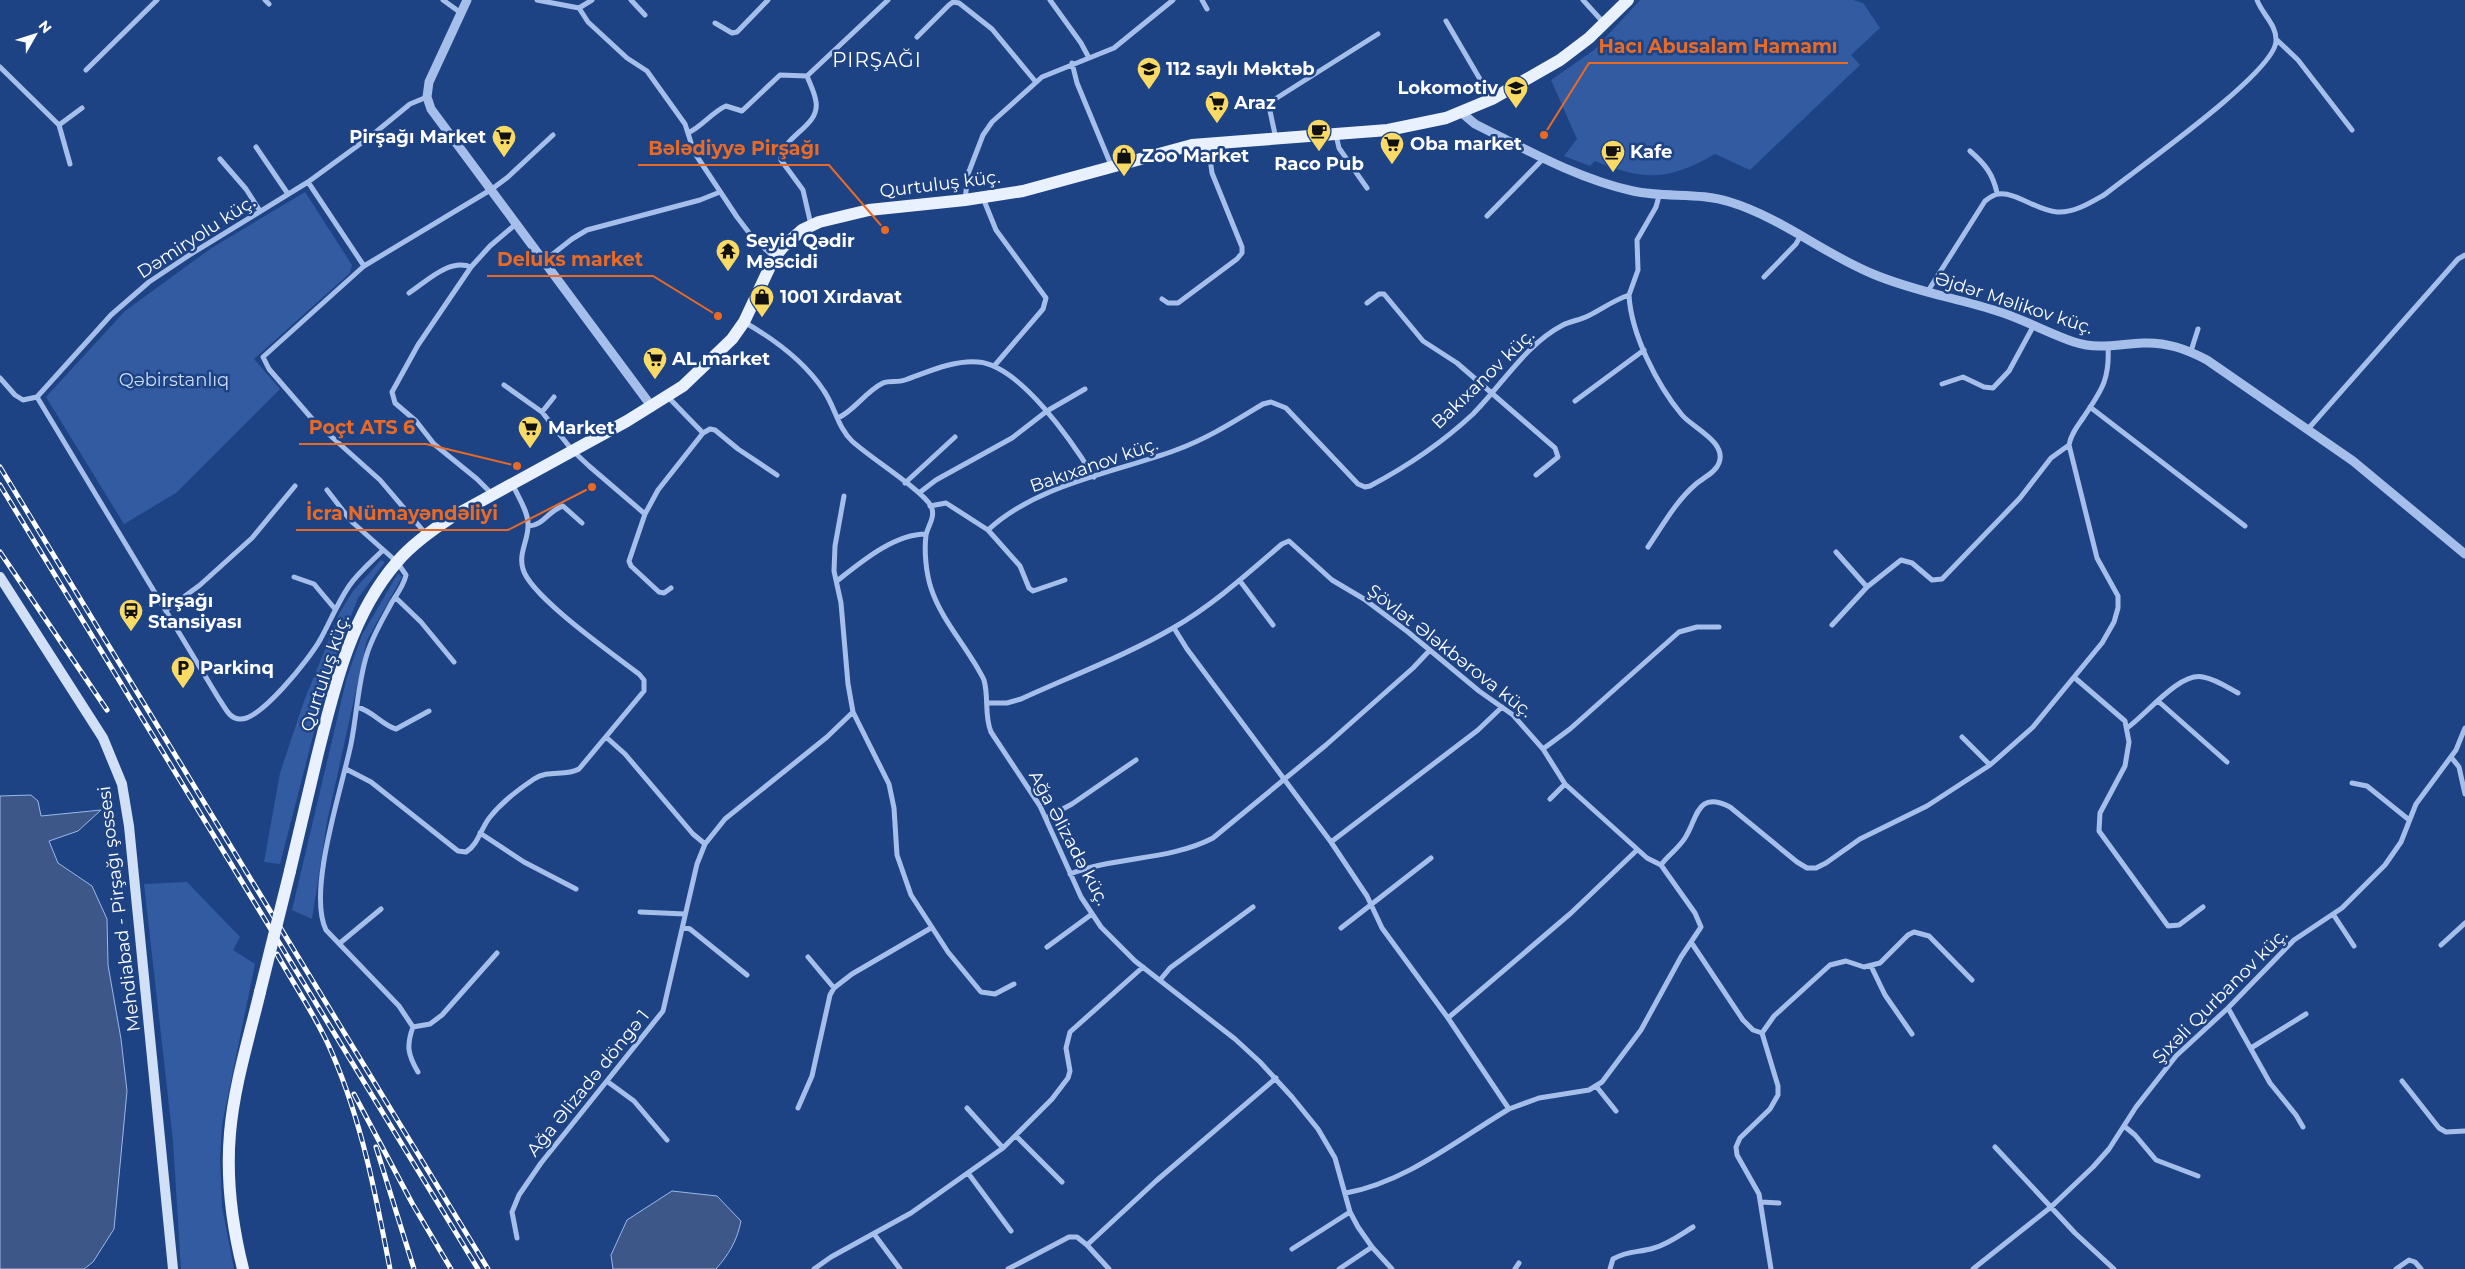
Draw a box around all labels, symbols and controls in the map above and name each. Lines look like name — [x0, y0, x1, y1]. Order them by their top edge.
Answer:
north arrow — [10, 10, 60, 60]
text: N — [35, 17, 56, 37]
callout: Hacı Abusalam Hamamı — [1589, 29, 1848, 63]
text: Hacı Abusalam Hamamı — [1598, 35, 1838, 58]
district label: PIRŞAĞI — [832, 48, 922, 72]
school or university icon: 112 saylı Məktəb — [1136, 56, 1162, 90]
place label: 112 saylı Məktəb — [1166, 58, 1315, 80]
school or university icon: Lokomotiv — [1503, 75, 1529, 109]
place label: Lokomotiv — [1397, 77, 1498, 99]
supermarket icon: Araz — [1204, 90, 1230, 124]
place label: Araz — [1233, 92, 1276, 114]
cafe icon: Raco Pub — [1306, 118, 1332, 152]
supermarket icon: Pirşağı Market — [491, 124, 517, 158]
place label: Pirşağı Market — [349, 126, 486, 148]
callout: Bələdiyyə Pirşağı — [638, 131, 829, 165]
supermarket icon: Oba market — [1379, 131, 1405, 165]
place label: Oba market — [1410, 133, 1522, 155]
text: Bələdiyyə Pirşağı — [648, 137, 820, 160]
cafe icon: Kafe — [1600, 139, 1626, 173]
place label: Kafe — [1630, 141, 1672, 163]
shop icon: Zoo Market — [1111, 143, 1137, 177]
place label: Zoo Market — [1142, 145, 1249, 167]
place label: Raco Pub — [1274, 153, 1364, 175]
street label: Qurtuluş küç. — [878, 166, 1002, 202]
street label: Dəmiryolu küç. — [133, 191, 259, 283]
place label: Seyid Qədir Məscidi — [746, 230, 855, 273]
temple icon: Seyid Qədir Məscidi — [715, 238, 741, 272]
callout: Deluks market — [487, 242, 653, 276]
text: Deluks market — [497, 248, 643, 271]
street label: Əjdər Məlikov küç. — [1932, 267, 2096, 339]
shop icon: 1001 Xırdavat — [749, 284, 775, 318]
place label: 1001 Xırdavat — [780, 286, 902, 308]
street label: Bakıxanov küç. — [1427, 324, 1539, 434]
supermarket icon: AL market — [642, 346, 668, 380]
place label: AL market — [671, 348, 770, 370]
park label: Qəbirstanlıq — [119, 369, 229, 391]
callout: Poçt ATS 6 — [299, 410, 426, 444]
supermarket icon: Market — [517, 415, 543, 449]
text: Poçt ATS 6 — [309, 416, 415, 439]
place label: Market — [548, 417, 615, 439]
street label: Bakıxanov küç. — [1027, 433, 1161, 497]
callout: İcra Nümayəndəliyi — [296, 496, 508, 530]
text: İcra Nümayəndəliyi — [306, 501, 498, 525]
street label: Şövlət Ələkbərova küç. — [1363, 580, 1537, 722]
place label: Pirşağı Stansiyası — [148, 590, 242, 633]
station icon: Pirşağı Stansiyası — [118, 598, 144, 632]
street label: Qurtuluş küç. — [296, 612, 354, 734]
parking icon: Parkinq — [170, 655, 196, 689]
place label: Parkinq — [200, 657, 274, 679]
street label: Ağa Əlizadə küç. — [1024, 767, 1114, 909]
street label: Mehdiabad - Pirşağı şossesi — [93, 785, 145, 1033]
street label: Şıxəli Qurbanov küç. — [2148, 924, 2292, 1068]
street label: Ağa Əlizadə döngə 1 — [522, 1005, 654, 1161]

